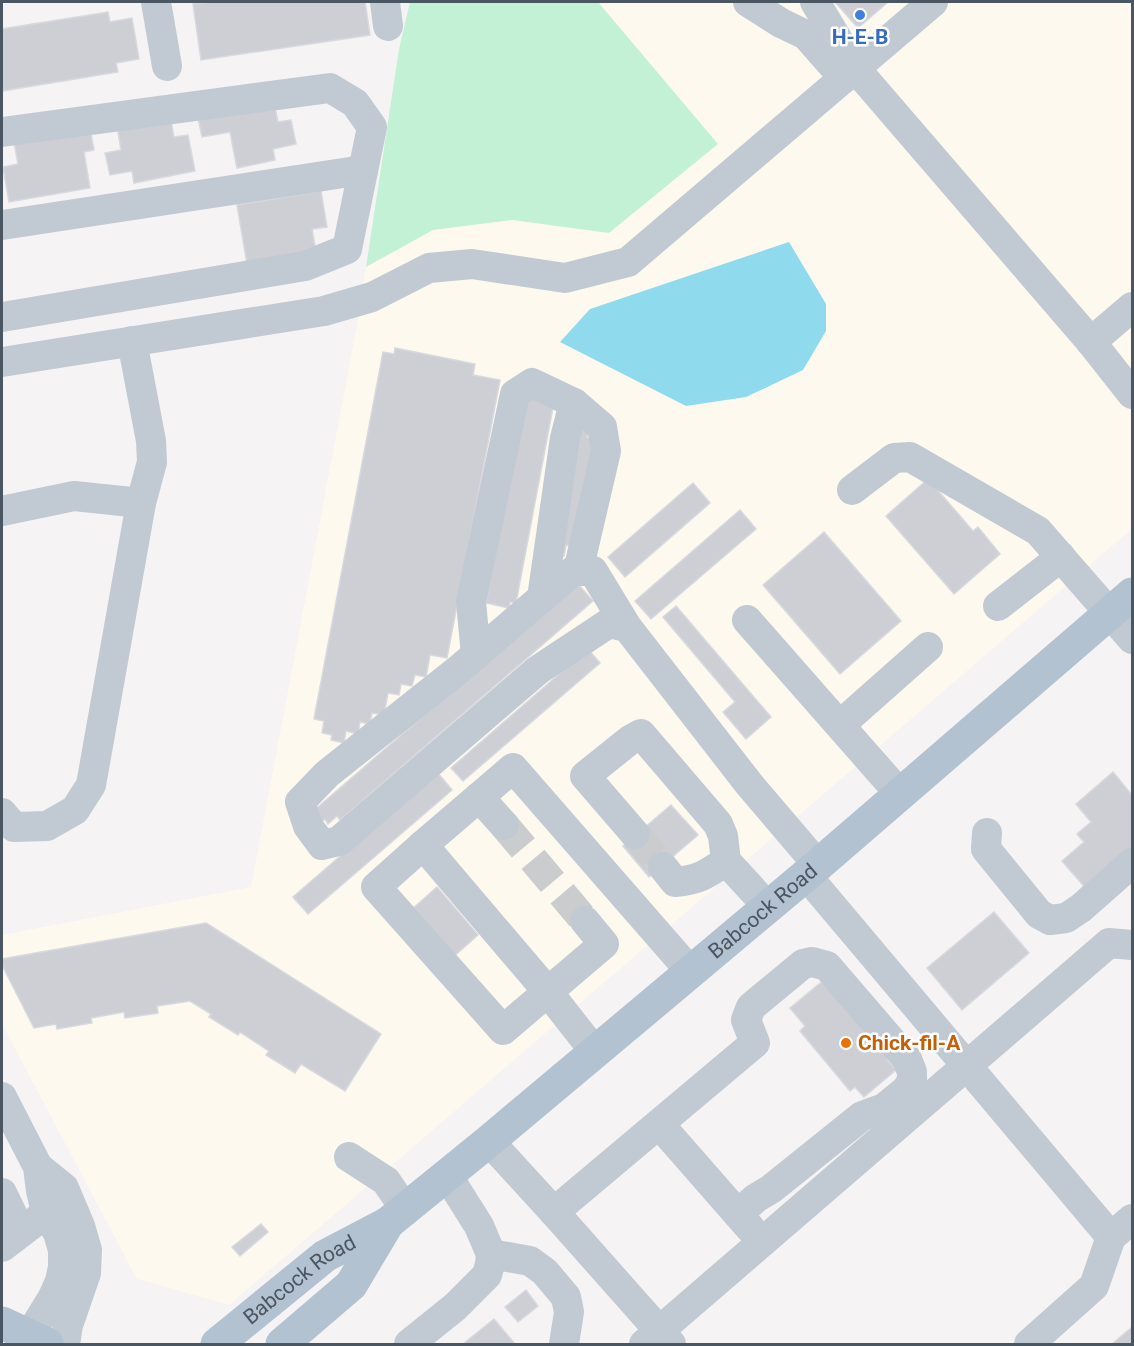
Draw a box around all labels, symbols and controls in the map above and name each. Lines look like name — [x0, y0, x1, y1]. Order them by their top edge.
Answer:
marker: H-E-B — [853, 8, 867, 22]
place label: H-E-B — [832, 25, 888, 49]
street label: Babcock Road — [704, 859, 822, 964]
place label: Chick-fil-A — [858, 1031, 961, 1055]
marker: Chick-fil-A — [839, 1036, 853, 1050]
street label: Babcock Road — [239, 1230, 360, 1329]

